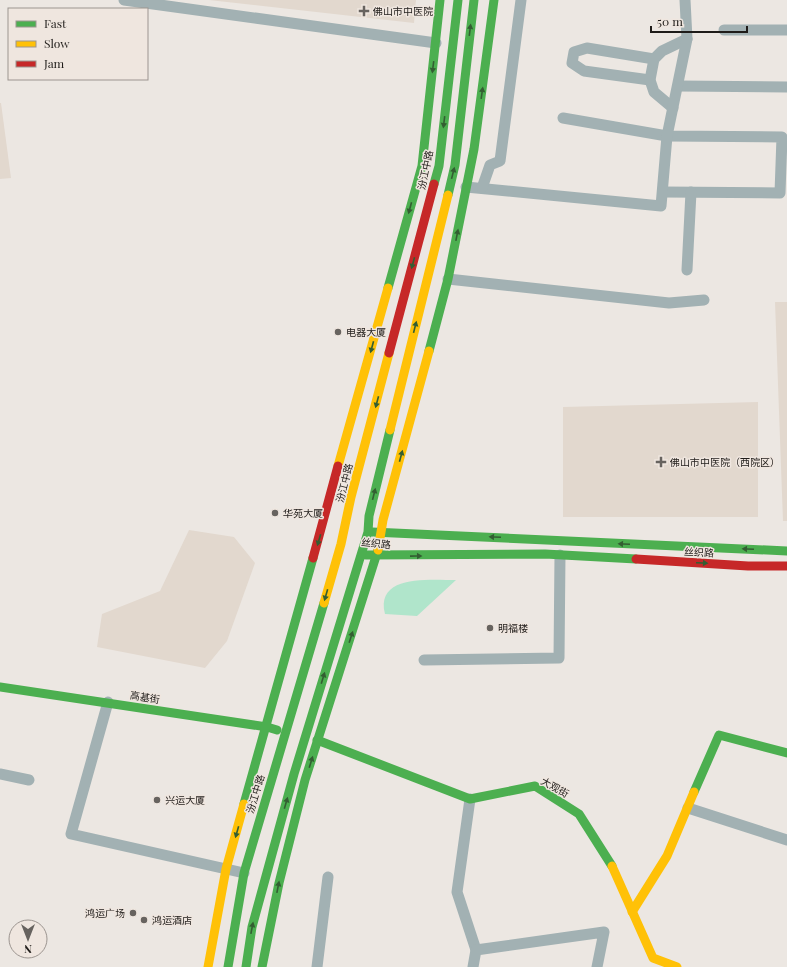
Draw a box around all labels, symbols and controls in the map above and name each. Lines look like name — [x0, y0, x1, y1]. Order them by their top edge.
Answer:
place label: 佛山市中医院 — [372, 4, 433, 18]
marker: 佛山市中医院 — [358, 5, 370, 17]
legend — [8, 8, 148, 80]
scale bar — [651, 8, 747, 34]
text: 50 m — [657, 13, 683, 29]
text: Fast — [44, 15, 67, 31]
one-way arrow — [467, 24, 474, 37]
text: Slow — [44, 35, 70, 51]
text: Jam — [43, 55, 65, 71]
one-way arrow — [430, 61, 437, 73]
one-way arrow — [479, 87, 485, 99]
one-way arrow — [441, 116, 447, 128]
street label: 汾江中路 — [414, 149, 436, 191]
one-way arrow — [450, 167, 456, 179]
one-way arrow — [407, 203, 413, 215]
one-way arrow — [454, 229, 460, 241]
one-way arrow — [410, 257, 416, 269]
one-way arrow — [413, 321, 419, 333]
place label: 电器大厦 — [346, 325, 386, 339]
marker: 电器大厦 — [333, 327, 343, 337]
one-way arrow — [369, 342, 375, 354]
one-way arrow — [373, 396, 379, 408]
one-way arrow — [398, 450, 404, 462]
place label: 佛山市中医院（西院区） — [669, 455, 780, 469]
marker: 佛山市中医院（西院区） — [655, 456, 667, 468]
street label: 汾江中路 — [332, 462, 356, 504]
one-way arrow — [371, 488, 377, 500]
place label: 华苑大厦 — [283, 506, 323, 520]
marker: 华苑大厦 — [270, 508, 280, 518]
one-way arrow — [316, 534, 322, 546]
street label: 丝织路 — [360, 534, 392, 552]
one-way arrow — [489, 534, 501, 541]
one-way arrow — [618, 540, 630, 547]
street label: 丝织路 — [684, 544, 714, 560]
one-way arrow — [742, 545, 754, 552]
one-way arrow — [410, 553, 423, 559]
one-way arrow — [696, 560, 708, 567]
one-way arrow — [323, 590, 329, 602]
place label: 明福楼 — [498, 621, 528, 635]
marker: 明福楼 — [485, 623, 495, 633]
one-way arrow — [348, 630, 354, 642]
one-way arrow — [320, 672, 326, 684]
street label: 高基街 — [129, 688, 161, 706]
one-way arrow — [308, 755, 314, 767]
street label: 汾江中路 — [242, 773, 268, 815]
street label: 大观街 — [538, 774, 572, 800]
place label: 兴运大厦 — [165, 793, 205, 807]
marker: 兴运大厦 — [152, 795, 162, 805]
one-way arrow — [283, 797, 289, 809]
one-way arrow — [234, 826, 240, 838]
one-way arrow — [275, 881, 281, 894]
place label: 鸿运广场 — [85, 906, 125, 920]
marker: 鸿运广场 — [128, 908, 138, 918]
place label: 鸿运酒店 — [152, 913, 192, 927]
marker: 鸿运酒店 — [139, 915, 149, 925]
north arrow — [8, 919, 48, 959]
one-way arrow — [249, 922, 255, 935]
text: N — [24, 942, 32, 957]

